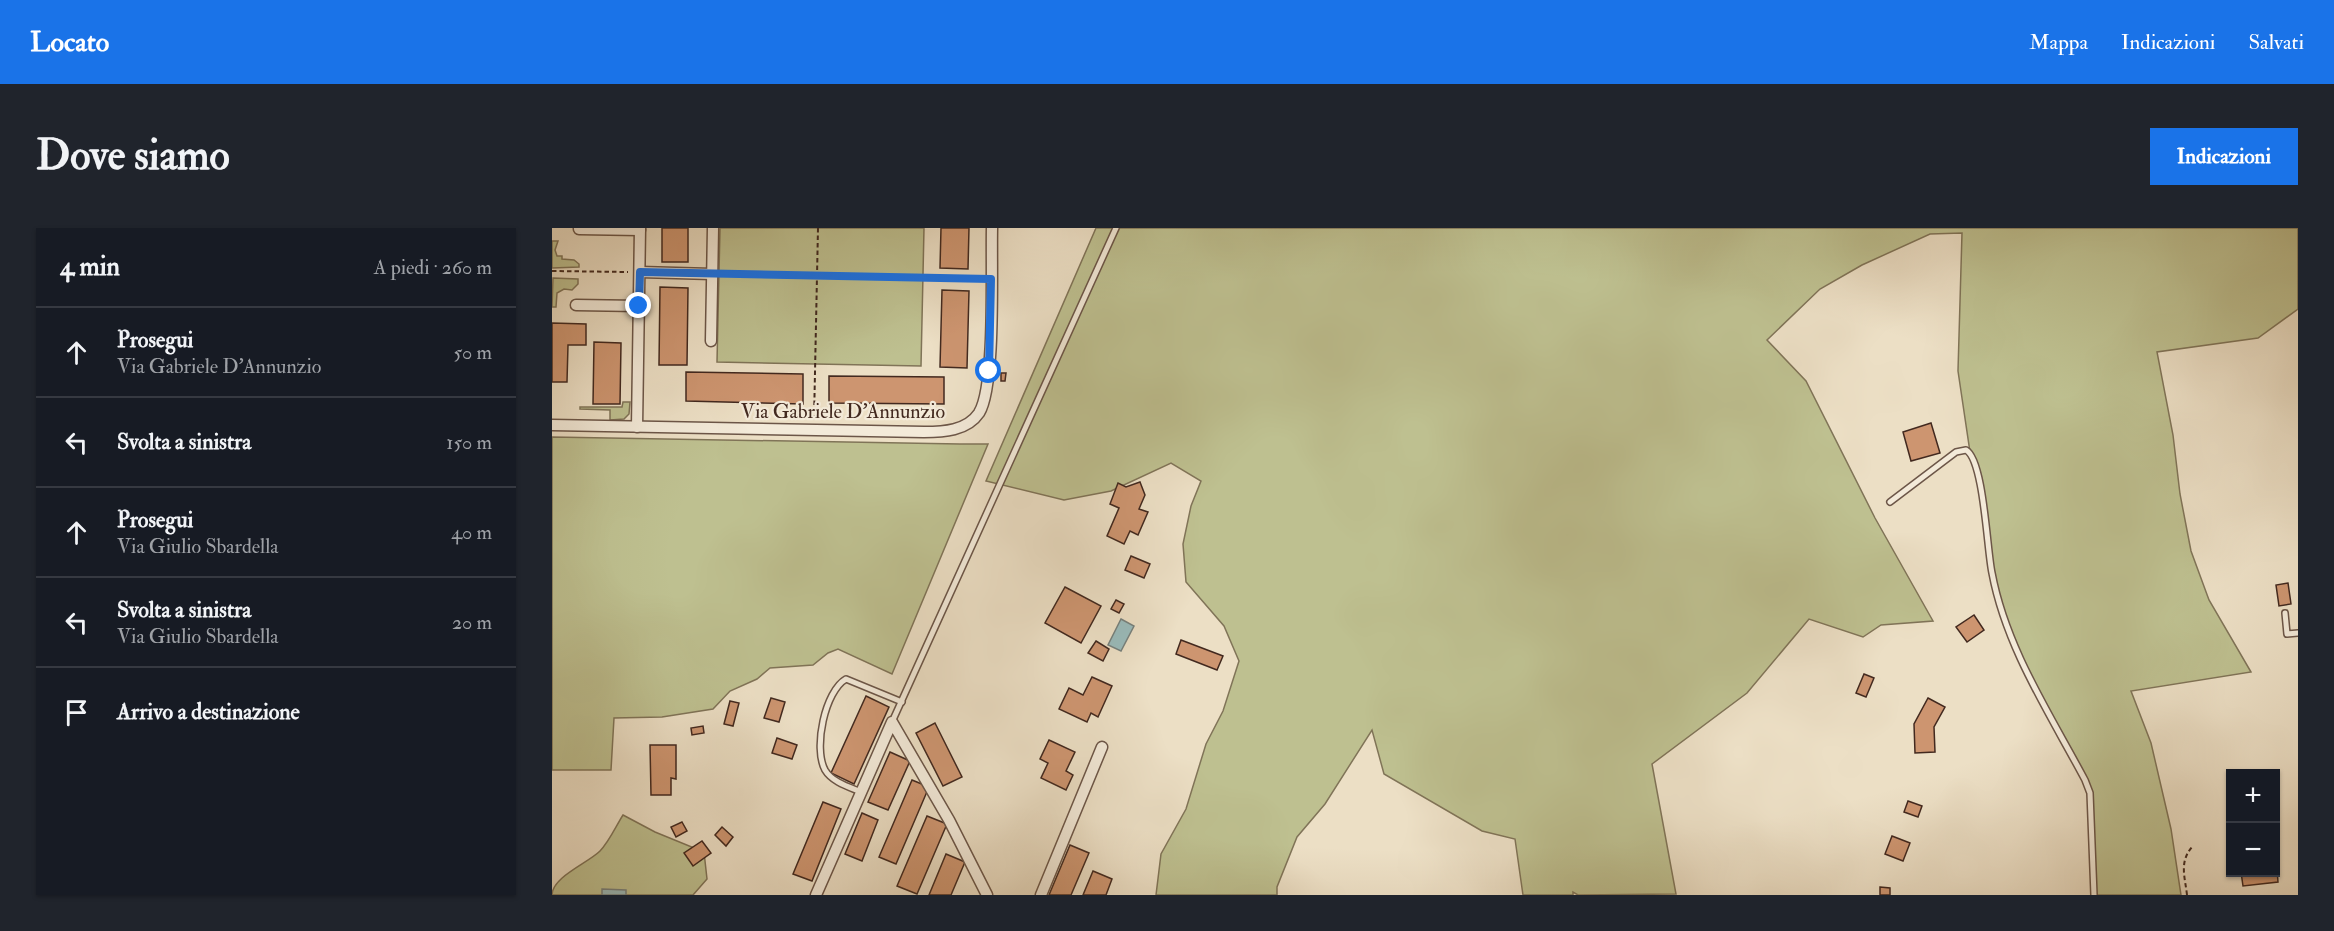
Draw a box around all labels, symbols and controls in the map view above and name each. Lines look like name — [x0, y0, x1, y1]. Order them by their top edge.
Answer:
text: Locato — [30, 25, 109, 60]
text: Mappa — [2029, 29, 2088, 56]
text: Indicazioni — [2121, 29, 2215, 56]
text: Salvati — [2248, 29, 2304, 56]
button: Indicazioni — [2150, 128, 2298, 185]
text: Dove siamo — [36, 130, 230, 182]
text: 4 min — [60, 251, 120, 283]
text: A piedi · 260 m — [374, 255, 492, 280]
route end — [625, 292, 651, 318]
text: Prosegui — [117, 326, 193, 354]
icon: ahead — [60, 336, 93, 369]
text: 50 m — [453, 340, 492, 365]
text: Via Gabriele D'Annunzio — [117, 354, 321, 379]
route start — [975, 357, 1001, 383]
street label: Via Gabriele D'Annunzio — [741, 399, 945, 424]
icon: left — [60, 426, 93, 459]
text: Svolta a sinistra — [117, 428, 251, 456]
text: 150 m — [446, 430, 492, 455]
text: Prosegui — [117, 506, 193, 534]
icon: ahead — [60, 516, 93, 549]
text: 40 m — [451, 520, 492, 545]
text: Via Giulio Sbardella — [117, 534, 279, 559]
text: Svolta a sinistra — [117, 596, 251, 624]
icon: left — [60, 606, 93, 639]
text: 20 m — [452, 610, 492, 635]
text: Via Giulio Sbardella — [117, 624, 279, 649]
icon: arrive — [60, 696, 93, 729]
text: Arrivo a destinazione — [117, 698, 300, 726]
map controls — [2226, 769, 2280, 877]
button: + — [2226, 769, 2280, 823]
button: − — [2226, 823, 2280, 877]

